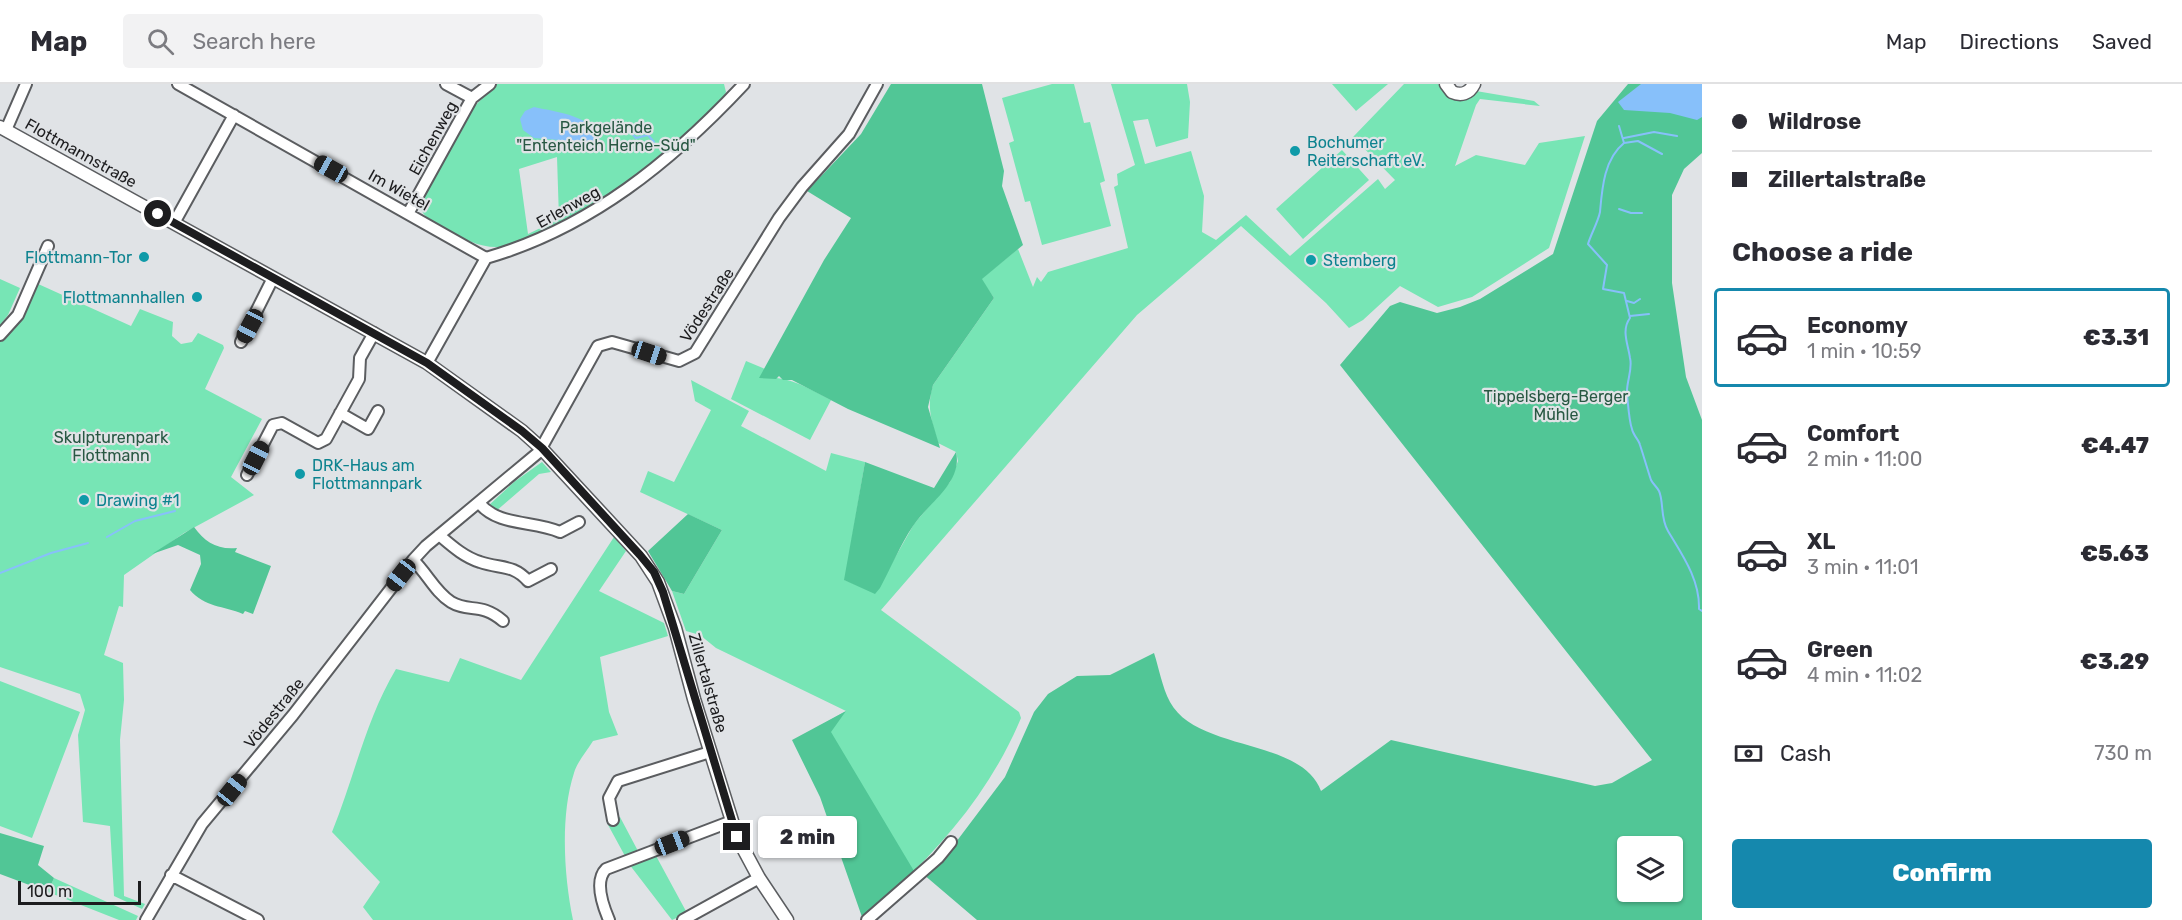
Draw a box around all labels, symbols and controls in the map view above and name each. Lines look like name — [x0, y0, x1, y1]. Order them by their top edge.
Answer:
search box — [123, 14, 543, 68]
text: Map — [30, 25, 87, 58]
icon: search — [144, 25, 177, 58]
text: Search here — [192, 28, 316, 55]
text: Map — [1886, 29, 1927, 54]
text: Directions — [1960, 29, 2059, 54]
text: Saved — [2092, 29, 2152, 54]
street label: Eichenweg — [405, 98, 461, 178]
text: Wildrose — [1768, 108, 1861, 135]
street label: Flottmannstraße — [22, 114, 140, 192]
park label: Parkgelände "Ententeich Herne-Süd" — [516, 118, 696, 155]
place label: Bochumer Reiterschaft eV. — [1307, 133, 1425, 170]
marker: Bochumer Reiterschaft eV. — [1288, 144, 1302, 158]
car — [311, 152, 351, 186]
street label: Im Wietel — [365, 165, 433, 215]
text: Zillertalstraße — [1768, 166, 1926, 193]
street label: Erlenweg — [533, 182, 603, 232]
route start — [144, 200, 171, 227]
text: Choose a ride — [1732, 236, 1913, 268]
place label: Flottmann-Tor — [25, 248, 132, 267]
marker: Flottmann-Tor — [137, 250, 151, 264]
place label: Stemberg — [1323, 251, 1396, 270]
marker: Stemberg — [1304, 253, 1318, 267]
street label: Vödestraße — [676, 264, 738, 346]
place label: Flottmannhallen — [63, 288, 185, 307]
marker: Flottmannhallen — [190, 290, 204, 304]
car — [234, 306, 266, 346]
icon: car — [1735, 311, 1789, 365]
text: Economy — [1807, 312, 1908, 339]
text: €3.31 — [2083, 324, 2149, 351]
car — [629, 339, 669, 367]
text: 1 min · 10:59 — [1807, 339, 1922, 363]
park label: Tippelsberg-Berger Mühle — [1484, 387, 1628, 424]
icon: car — [1735, 419, 1789, 473]
text: Comfort — [1807, 420, 1899, 447]
park label: Skulpturenpark Flottmann — [54, 428, 169, 465]
text: €4.47 — [2081, 432, 2149, 459]
car — [240, 438, 272, 478]
text: 2 min · 11:00 — [1807, 447, 1922, 471]
place label: DRK-Haus am Flottmannpark — [312, 456, 423, 493]
marker: DRK-Haus am Flottmannpark — [293, 467, 307, 481]
place label: Drawing #1 — [96, 491, 180, 510]
marker: Drawing #1 — [77, 493, 91, 507]
icon: car — [1735, 527, 1789, 581]
text: XL — [1807, 528, 1835, 555]
text: €5.63 — [2080, 540, 2149, 567]
car — [383, 555, 419, 595]
text: 3 min · 11:01 — [1807, 555, 1919, 579]
street label: Zillertalstraße — [685, 631, 731, 735]
icon: car — [1735, 635, 1789, 689]
text: Green — [1807, 636, 1873, 663]
text: €3.29 — [2080, 648, 2149, 675]
text: 4 min · 11:02 — [1807, 663, 1922, 687]
street label: Vödestraße — [240, 674, 308, 752]
icon: cash — [1732, 737, 1765, 770]
text: Cash — [1780, 740, 1831, 767]
text: 730 m — [2094, 741, 2152, 765]
car — [214, 770, 250, 810]
callout: 2 min — [758, 816, 857, 858]
route end — [723, 823, 750, 850]
text: 2 min — [780, 825, 835, 849]
car — [652, 828, 692, 858]
map controls — [1617, 836, 1683, 902]
button: layers — [1617, 836, 1683, 902]
button: Confirm — [1732, 839, 2152, 908]
scale bar — [18, 878, 141, 906]
text: 100 m — [27, 882, 72, 901]

